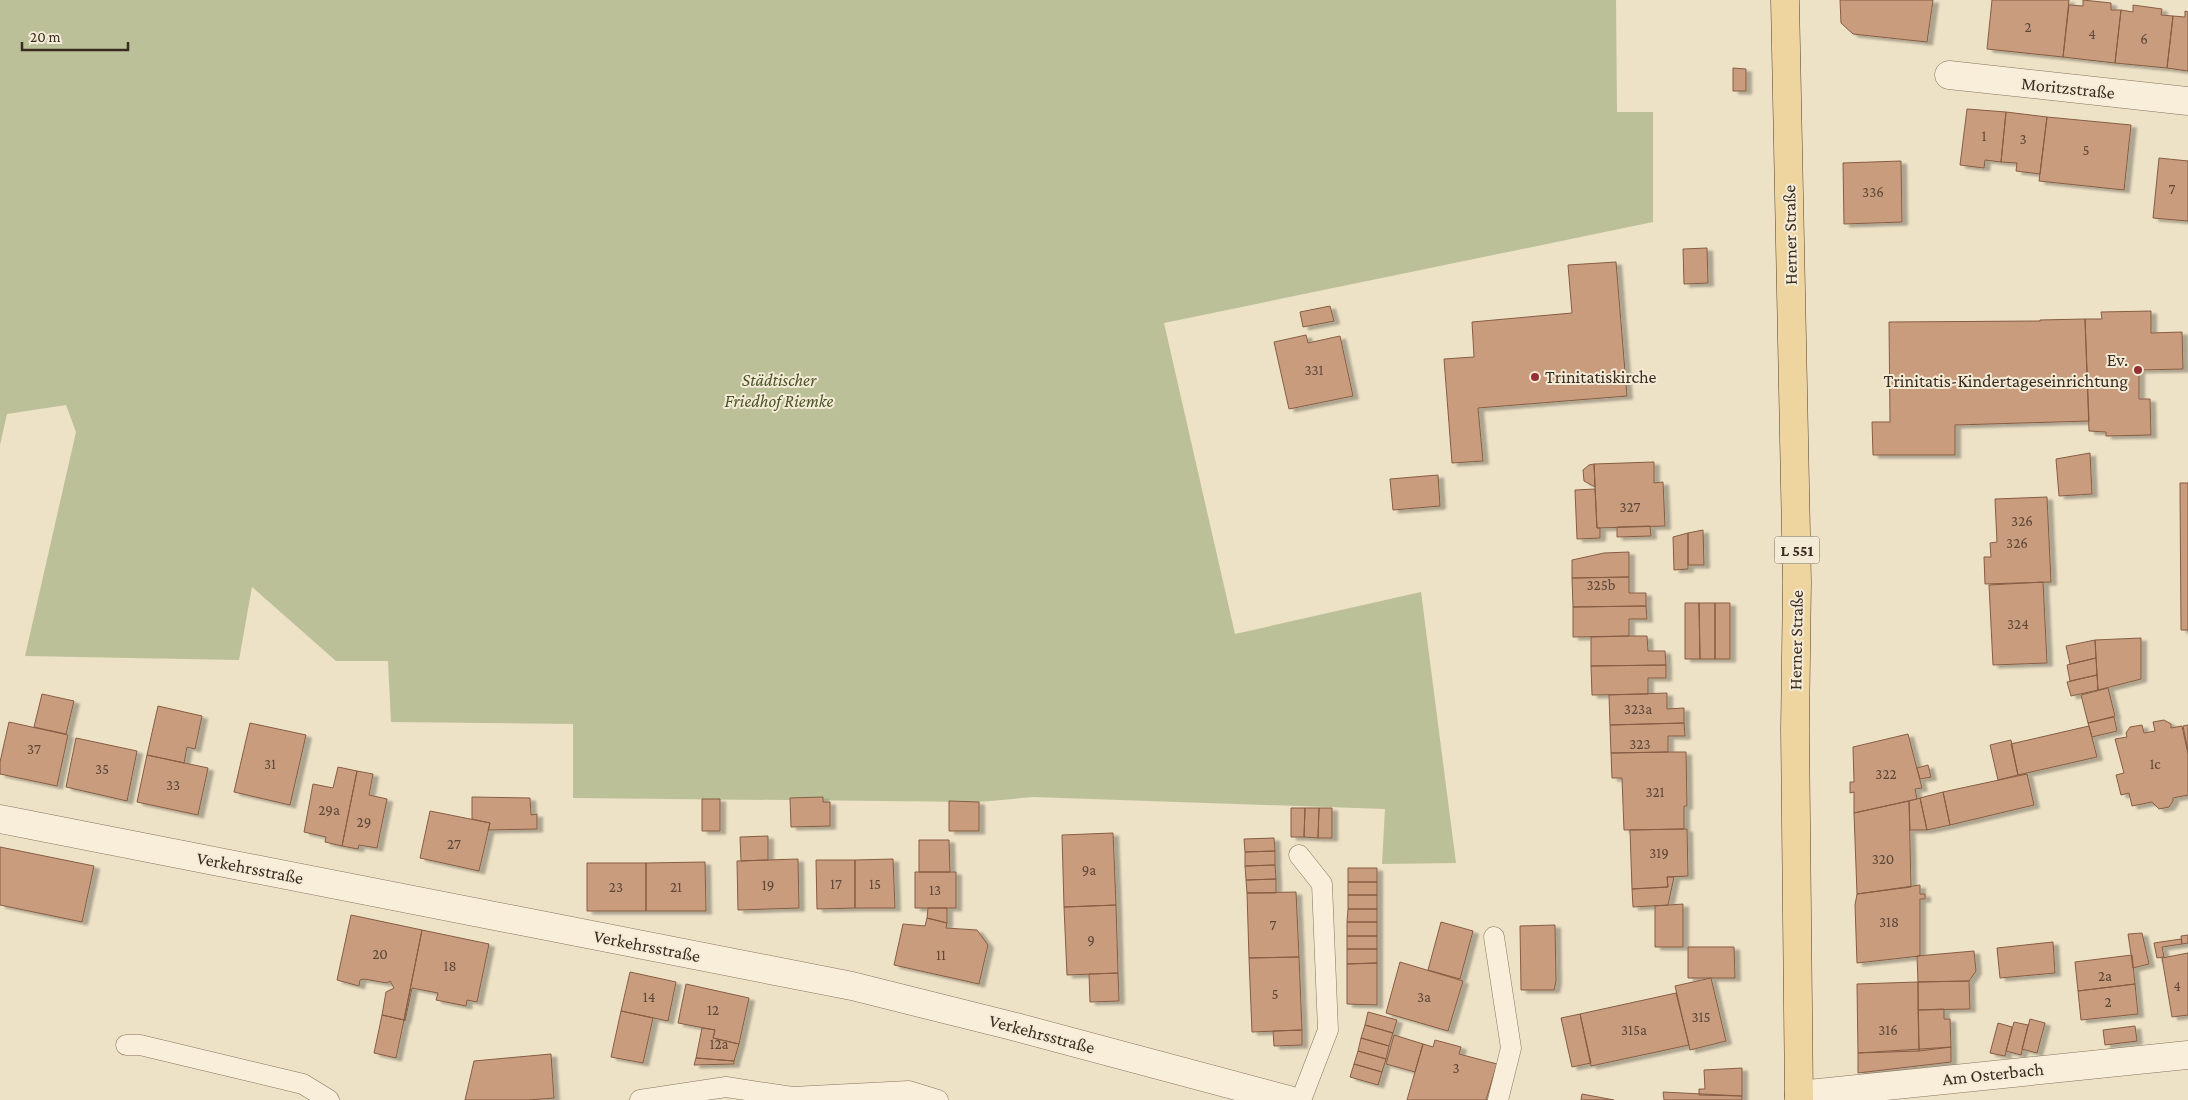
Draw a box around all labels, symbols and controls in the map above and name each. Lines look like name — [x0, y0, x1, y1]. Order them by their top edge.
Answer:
house number: 2 — [2024, 19, 2032, 35]
scale bar — [22, 20, 129, 52]
house number: 4 — [2088, 26, 2096, 42]
text: 20 m — [30, 29, 61, 45]
house number: 6 — [2140, 31, 2148, 47]
street label: Moritzstraße — [2020, 73, 2116, 103]
house number: 1 — [1982, 128, 1987, 144]
house number: 3 — [2019, 131, 2027, 147]
house number: 5 — [2082, 142, 2090, 158]
house number: 7 — [2169, 181, 2176, 197]
house number: 336 — [1862, 184, 1884, 200]
street label: Herner Straße — [1779, 185, 1801, 285]
place label: Ev. Trinitatis-Kindertageseinrichtung — [1884, 350, 2128, 391]
house number: 331 — [1304, 362, 1324, 378]
marker: Ev. Trinitatis-Kindertageseinrichtung — [2132, 364, 2144, 376]
place label: Trinitatiskirche — [1545, 367, 1657, 387]
park label: Städtischer Friedhof Riemke — [725, 370, 834, 411]
marker: Trinitatiskirche — [1529, 371, 1541, 383]
house number: 327 — [1620, 499, 1641, 515]
house number: 326 — [2011, 513, 2033, 529]
house number: 326 — [2006, 535, 2028, 551]
road number: L 551 — [1774, 536, 1820, 564]
house number: 325b — [1587, 577, 1616, 593]
street label: Herner Straße — [1785, 590, 1807, 690]
house number: 324 — [2007, 616, 2029, 632]
house number: 323a — [1624, 701, 1652, 717]
house number: 323 — [1629, 736, 1651, 752]
house number: 37 — [27, 741, 41, 757]
house number: 31 — [264, 756, 276, 772]
house number: 1c — [2149, 756, 2161, 772]
house number: 35 — [95, 761, 109, 777]
house number: 322 — [1875, 766, 1897, 782]
house number: 33 — [166, 777, 180, 793]
house number: 321 — [1645, 784, 1665, 800]
house number: 29a — [318, 802, 340, 818]
house number: 29 — [357, 814, 371, 830]
house number: 27 — [447, 836, 461, 852]
house number: 319 — [1649, 845, 1669, 861]
street label: Verkehrsstraße — [195, 848, 305, 888]
house number: 320 — [1872, 851, 1894, 867]
house number: 9a — [1082, 862, 1096, 878]
house number: 17 — [830, 876, 842, 892]
house number: 15 — [869, 876, 881, 892]
house number: 19 — [762, 877, 774, 893]
house number: 23 — [609, 879, 623, 895]
house number: 21 — [670, 879, 682, 895]
house number: 13 — [929, 882, 941, 898]
house number: 318 — [1879, 914, 1899, 930]
house number: 7 — [1270, 917, 1277, 933]
street label: Verkehrsstraße — [592, 926, 702, 966]
house number: 9 — [1087, 932, 1095, 948]
house number: 20 — [372, 946, 388, 962]
house number: 11 — [936, 947, 946, 963]
house number: 18 — [443, 958, 457, 974]
house number: 2a — [2098, 968, 2112, 984]
house number: 4 — [2173, 978, 2181, 994]
house number: 5 — [1271, 986, 1279, 1002]
house number: 14 — [643, 989, 655, 1005]
house number: 3a — [1417, 989, 1431, 1005]
house number: 2 — [2104, 994, 2112, 1010]
house number: 12 — [707, 1002, 719, 1018]
house number: 315 — [1691, 1009, 1711, 1025]
street label: Verkehrsstraße — [987, 1010, 1097, 1058]
house number: 315a — [1621, 1022, 1647, 1038]
house number: 316 — [1878, 1022, 1898, 1038]
house number: 12a — [709, 1036, 729, 1052]
street label: Am Osterbach — [1941, 1059, 2045, 1089]
house number: 3 — [1452, 1060, 1460, 1076]

